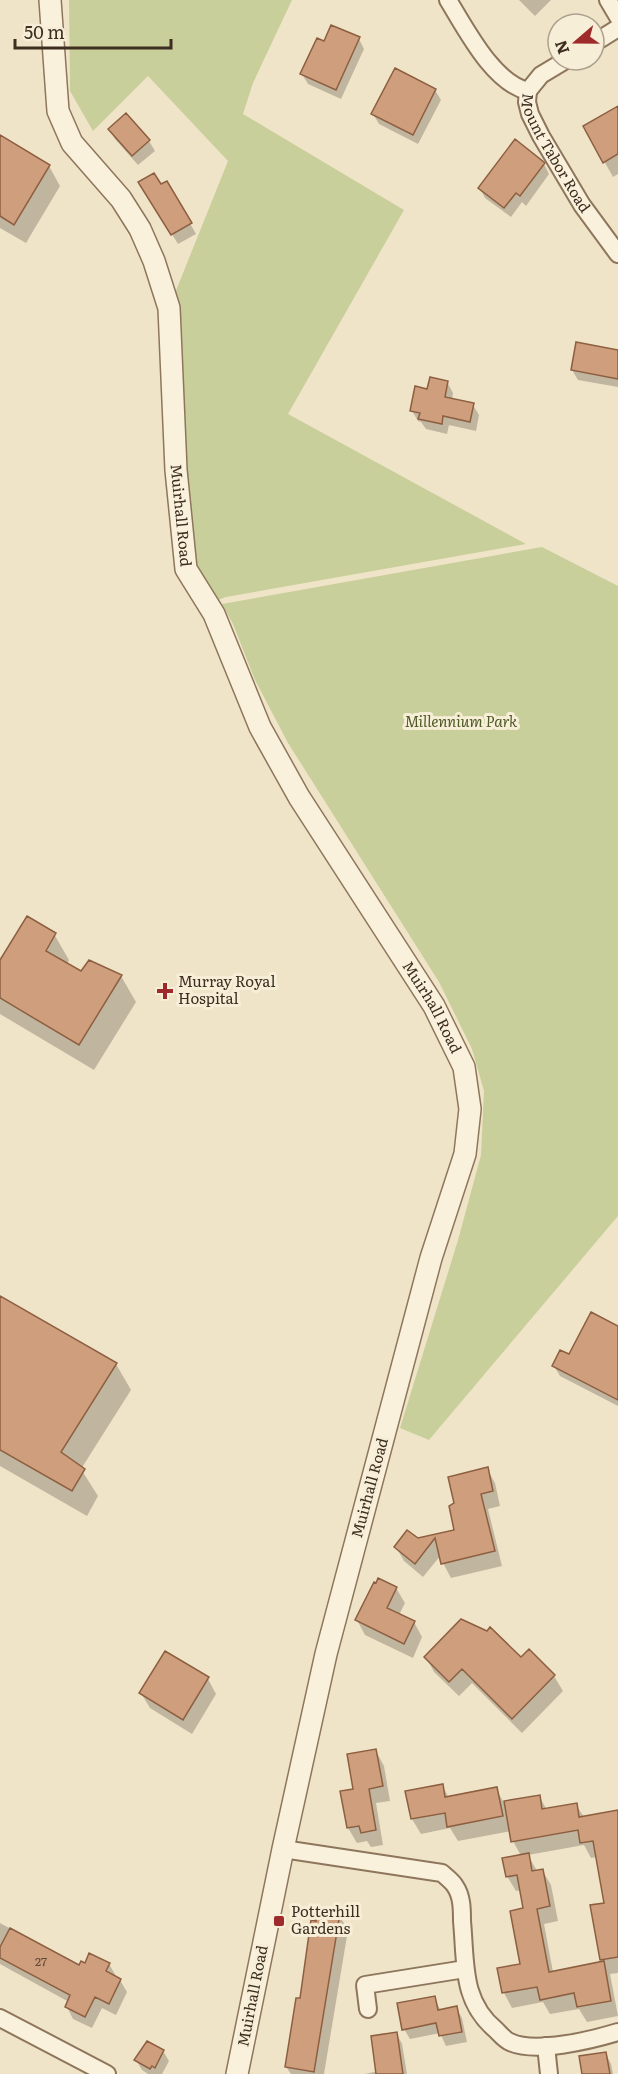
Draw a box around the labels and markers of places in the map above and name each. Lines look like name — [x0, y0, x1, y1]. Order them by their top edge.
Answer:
place label: Murray Royal Hospital — [178, 969, 275, 1009]
marker: Murray Royal Hospital — [156, 982, 174, 1000]
place label: Potterhill Gardens — [291, 1899, 360, 1939]
marker: Potterhill Gardens — [272, 1914, 286, 1928]

